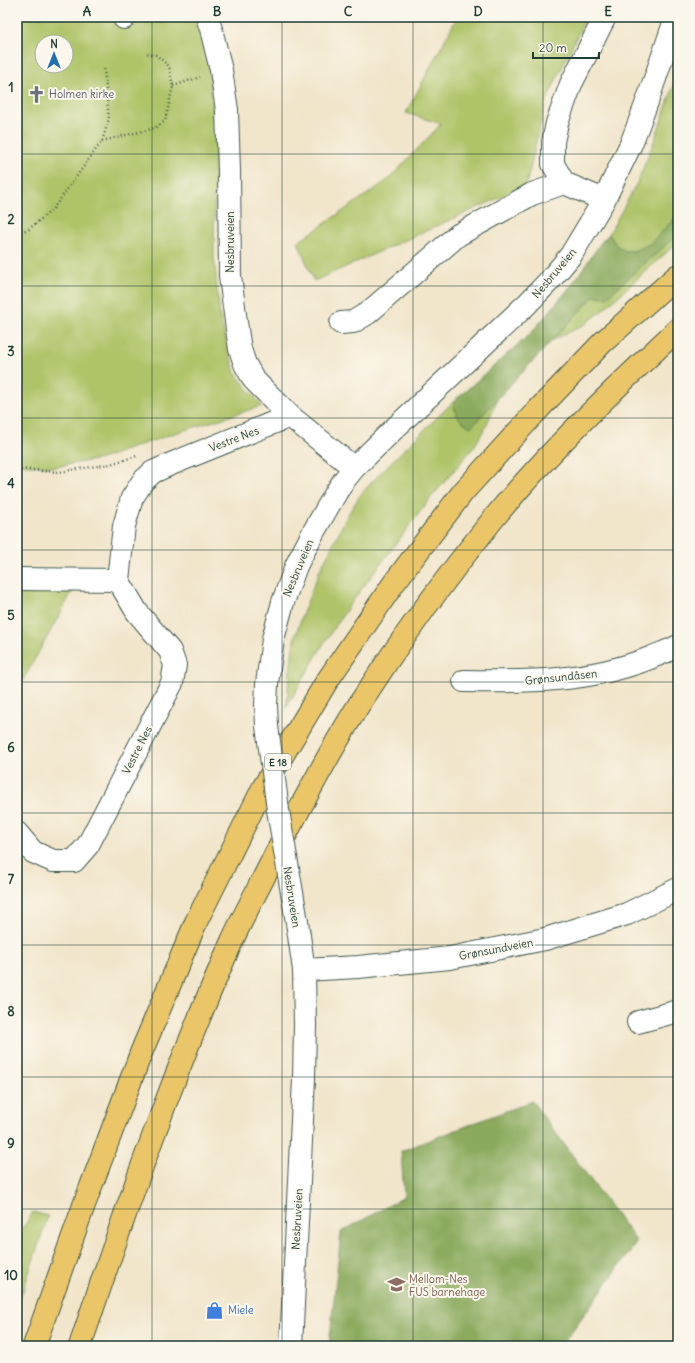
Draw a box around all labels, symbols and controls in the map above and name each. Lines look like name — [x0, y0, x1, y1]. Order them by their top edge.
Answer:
text: A — [83, 3, 92, 20]
text: B — [213, 3, 222, 20]
text: C — [344, 3, 353, 20]
text: D — [473, 3, 483, 20]
text: E — [604, 3, 612, 20]
north arrow — [34, 34, 74, 74]
scale bar — [533, 34, 599, 60]
text: N — [50, 37, 58, 51]
text: 20 m — [539, 40, 567, 55]
text: 1 — [8, 79, 14, 96]
church icon: Holmen kirke — [26, 84, 46, 104]
place label: Holmen kirke — [49, 87, 114, 101]
text: 2 — [7, 211, 15, 228]
street label: Nesbruveien — [223, 211, 237, 273]
street label: Nesbruveien — [529, 245, 579, 301]
text: 3 — [7, 343, 15, 360]
street label: Vestre Nes — [207, 423, 261, 455]
text: 4 — [7, 475, 15, 492]
street label: Nesbruveien — [280, 537, 316, 599]
text: 5 — [7, 607, 15, 624]
street label: Grønsundåsen — [524, 666, 598, 688]
street label: Vestre Nes — [119, 724, 155, 776]
text: 6 — [7, 739, 15, 756]
road number: E 18 — [265, 754, 291, 770]
street label: Nesbruveien — [280, 866, 304, 928]
text: 7 — [8, 871, 15, 888]
street label: Grønsundveien — [458, 935, 534, 963]
text: 8 — [7, 1003, 15, 1020]
text: 9 — [7, 1135, 15, 1152]
street label: Nesbruveien — [288, 1188, 306, 1250]
text: 10 — [4, 1267, 18, 1284]
place label: Mellom-Nes FUS barnehage — [409, 1272, 485, 1299]
school or university icon: Mellom-Nes FUS barnehage — [386, 1275, 406, 1295]
shop icon: Miele — [205, 1300, 225, 1320]
place label: Miele — [228, 1303, 254, 1317]

